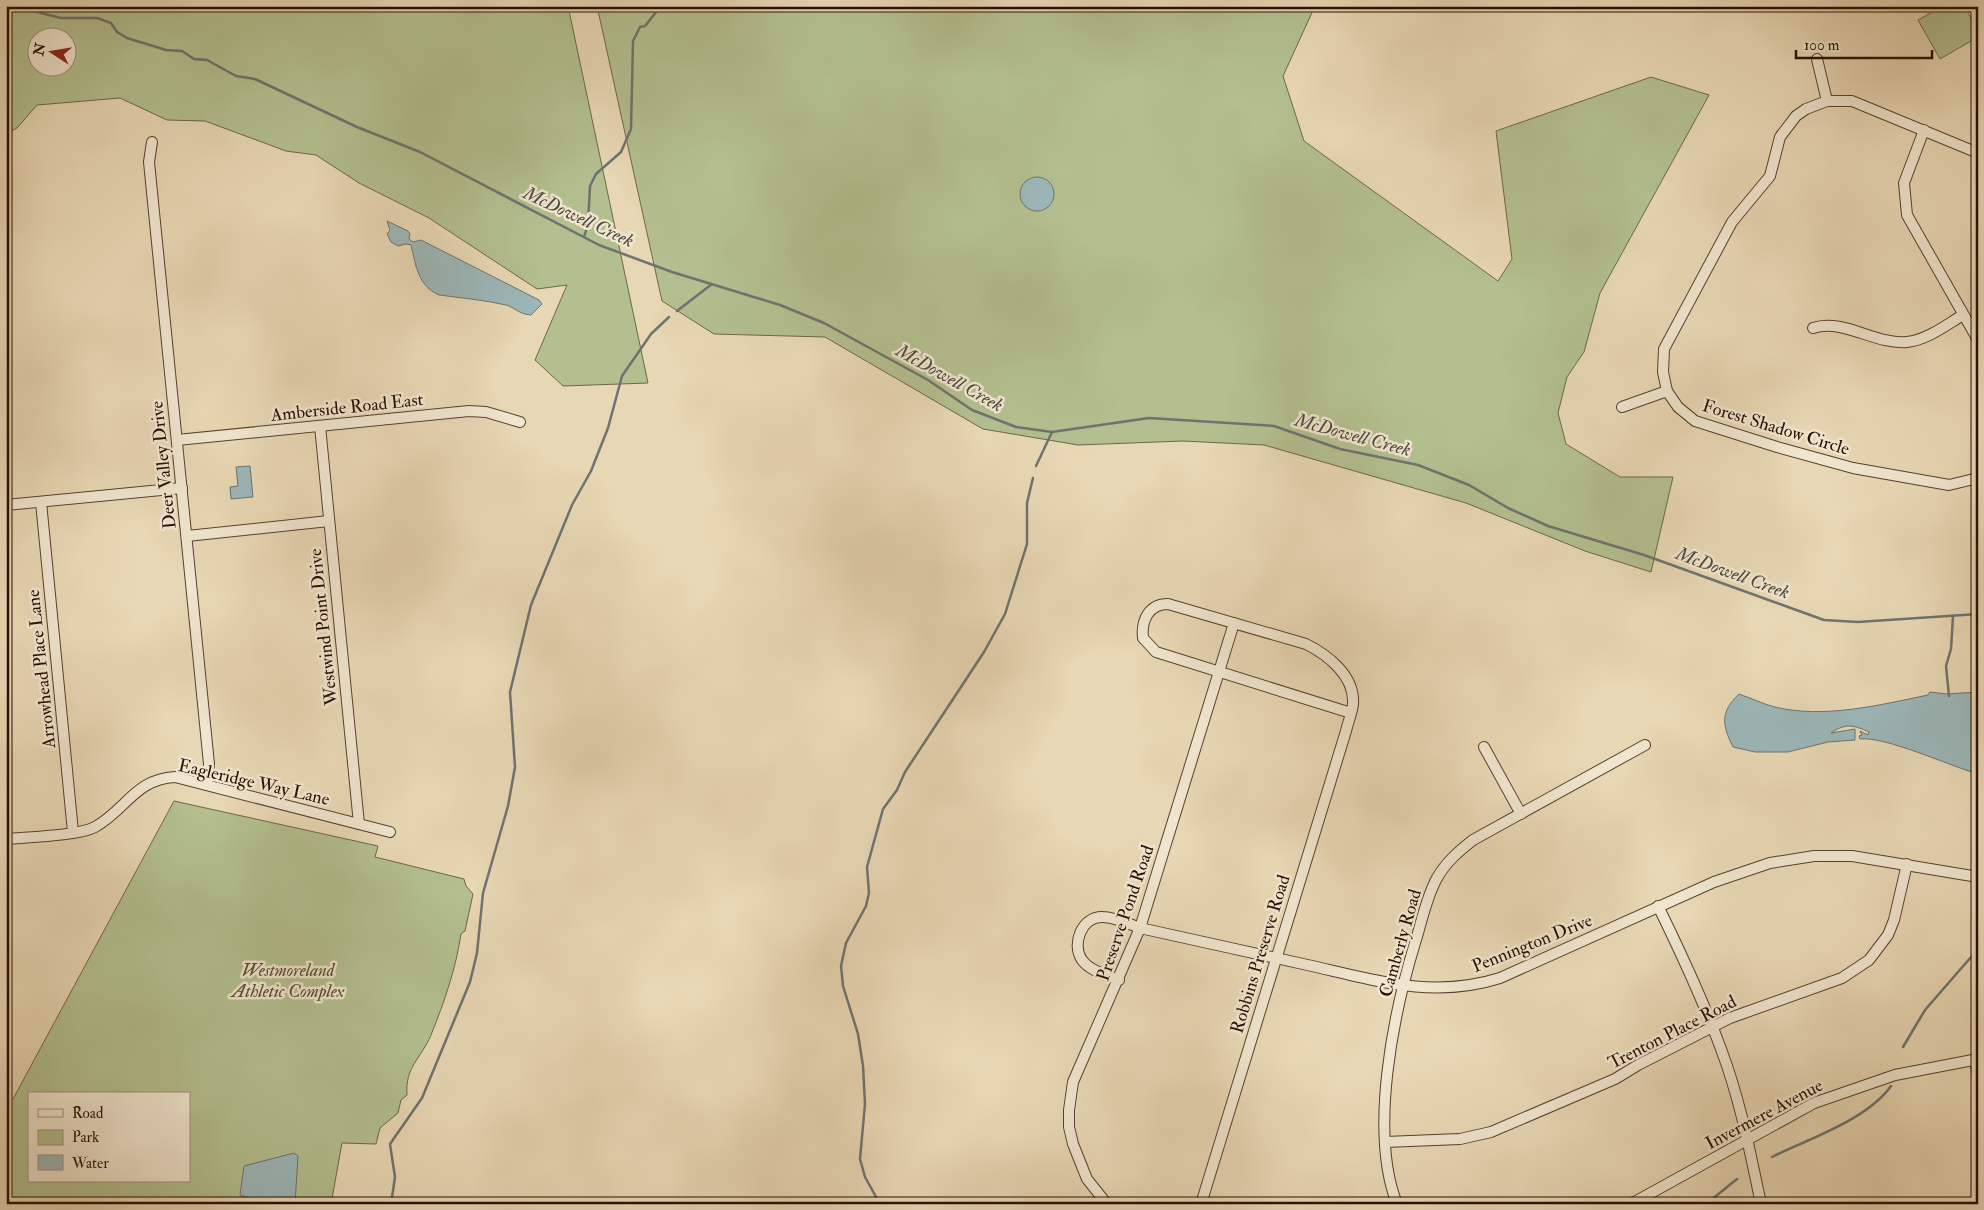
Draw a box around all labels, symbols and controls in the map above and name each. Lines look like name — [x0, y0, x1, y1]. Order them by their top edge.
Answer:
north arrow — [28, 28, 78, 78]
scale bar — [1796, 28, 1933, 60]
text: 100 m — [1804, 36, 1840, 55]
text: N — [30, 41, 49, 58]
water label: McDowell Creek — [519, 180, 638, 253]
water label: McDowell Creek — [891, 338, 1008, 417]
street label: Amberside Road East — [269, 388, 425, 427]
street label: Forest Shadow Circle — [1700, 394, 1853, 461]
street label: Deer Valley Drive — [145, 399, 182, 530]
water label: McDowell Creek — [1291, 408, 1414, 462]
water label: McDowell Creek — [1672, 541, 1793, 605]
street label: Westwind Point Drive — [304, 547, 343, 707]
street label: Arrowhead Place Lane — [22, 588, 61, 751]
street label: Eagleridge Way Lane — [176, 754, 332, 811]
street label: Preserve Pond Road — [1091, 842, 1160, 984]
street label: Robbins Preserve Road — [1225, 872, 1296, 1036]
street label: Camberly Road — [1374, 886, 1427, 1000]
street label: Pennington Drive — [1469, 909, 1596, 978]
park label: Westmoreland Athletic Complex — [230, 959, 345, 1003]
street label: Trenton Place Road — [1604, 990, 1740, 1075]
street label: Invermere Avenue — [1702, 1074, 1827, 1155]
legend — [28, 1092, 190, 1182]
text: Road — [72, 1104, 104, 1123]
text: Park — [72, 1128, 99, 1147]
text: Water — [71, 1154, 109, 1173]

